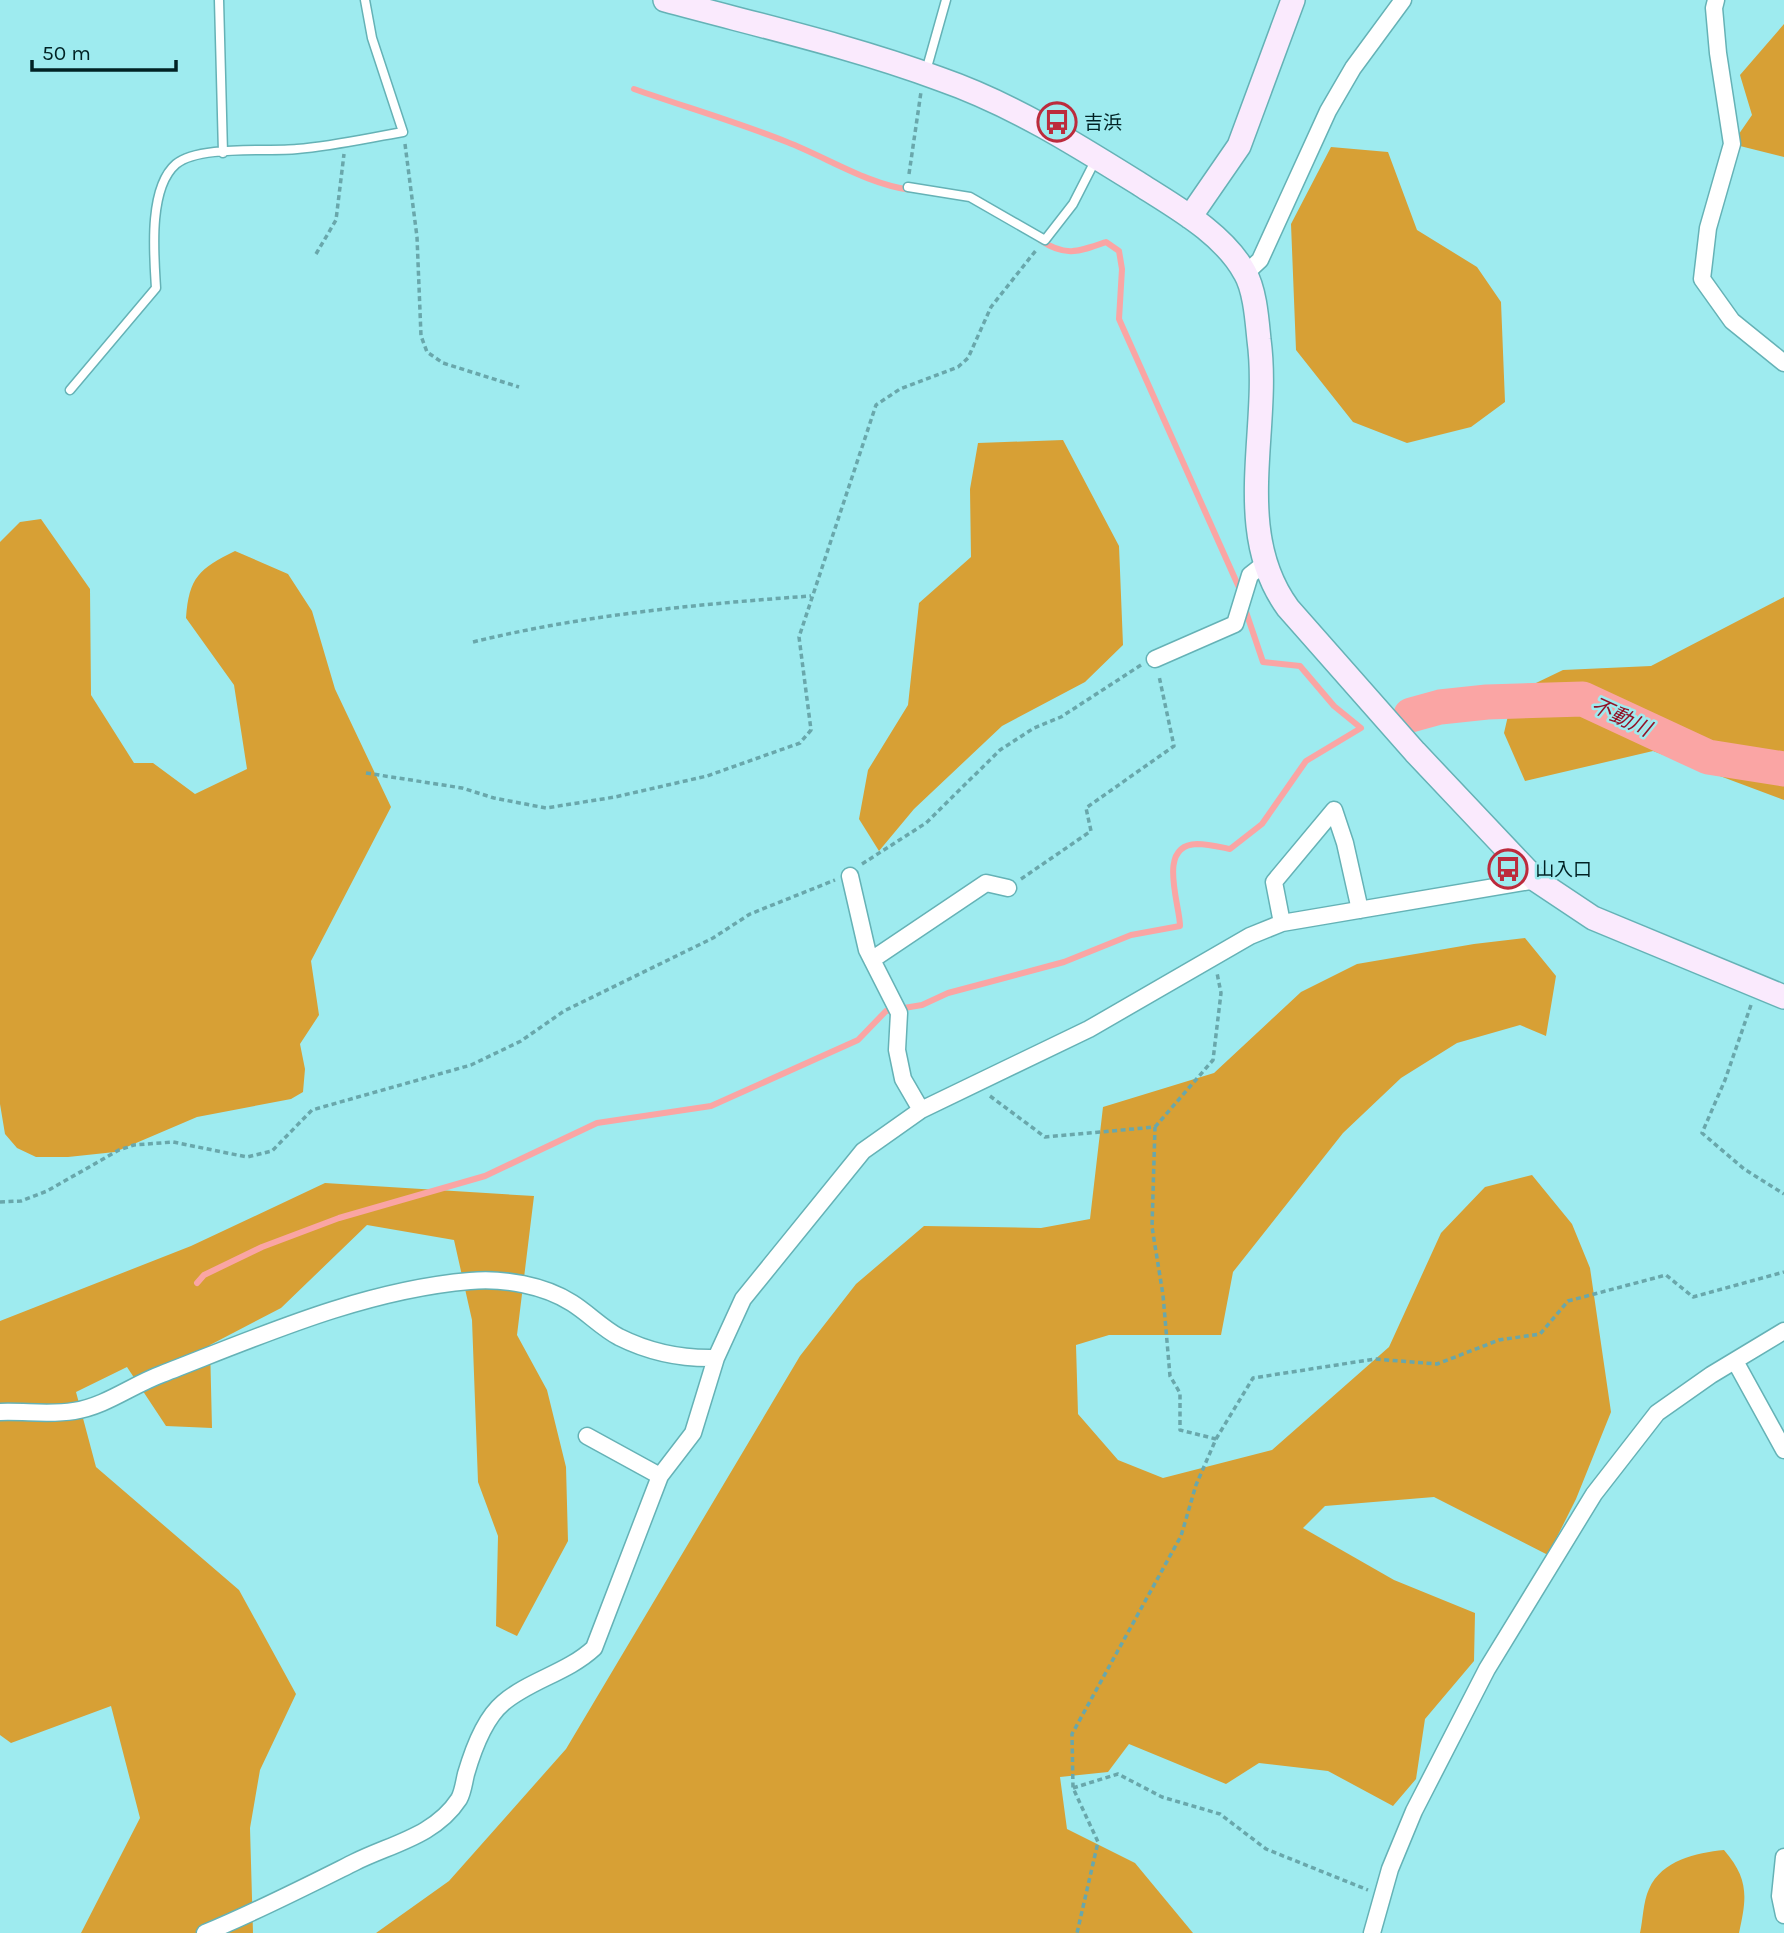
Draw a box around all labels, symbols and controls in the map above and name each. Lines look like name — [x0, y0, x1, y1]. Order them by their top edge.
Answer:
scale bar — [32, 28, 175, 72]
text: 50 m — [42, 41, 91, 65]
bus stop icon: 吉浜 — [1036, 101, 1078, 143]
place label: 吉浜 — [1084, 112, 1122, 134]
water label: 不動川 — [1587, 693, 1656, 742]
bus stop icon: 山入口 — [1487, 848, 1529, 890]
place label: 山入口 — [1535, 859, 1592, 881]

